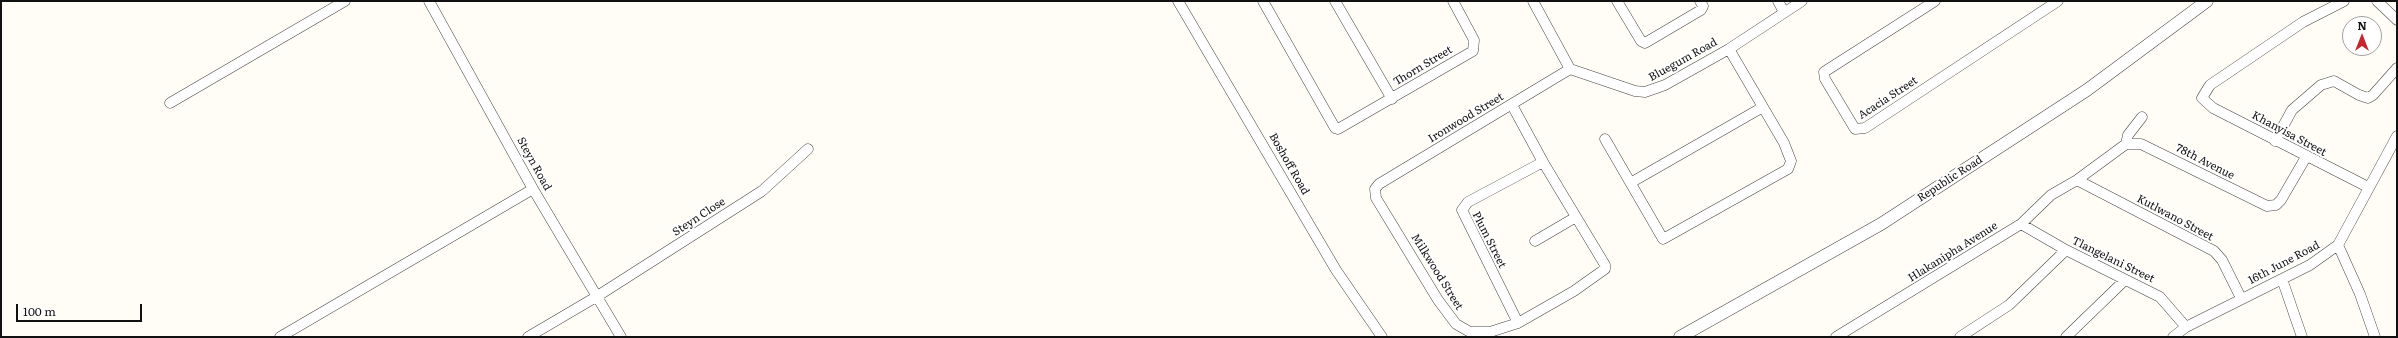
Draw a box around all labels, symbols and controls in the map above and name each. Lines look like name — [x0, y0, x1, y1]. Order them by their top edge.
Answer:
north arrow — [2342, 16, 2382, 56]
text: N — [2357, 17, 2367, 33]
street label: Bluegum Road — [1647, 36, 1719, 84]
street label: Thorn Street — [1391, 43, 1455, 89]
street label: Acacia Street — [1856, 74, 1920, 122]
street label: Ironwood Street — [1426, 90, 1506, 146]
street label: Khanyisa Street — [2249, 109, 2329, 159]
street label: Boshoff Road — [1266, 131, 1312, 197]
street label: Steyn Road — [514, 135, 554, 193]
street label: 78th Avenue — [2173, 142, 2237, 182]
street label: Republic Road — [1915, 153, 1985, 205]
street label: Kutlwano Street — [2134, 192, 2216, 244]
street label: Steyn Close — [670, 195, 728, 239]
street label: Plum Street — [1469, 210, 1509, 270]
street label: Hlakanipha Avenue — [1906, 219, 2000, 285]
street label: Milkwood Street — [1408, 231, 1466, 313]
street label: Tlangelani Street — [2069, 234, 2157, 286]
street label: 16th June Road — [2246, 239, 2322, 287]
scale bar — [18, 296, 144, 322]
text: 100 m — [23, 302, 56, 320]

